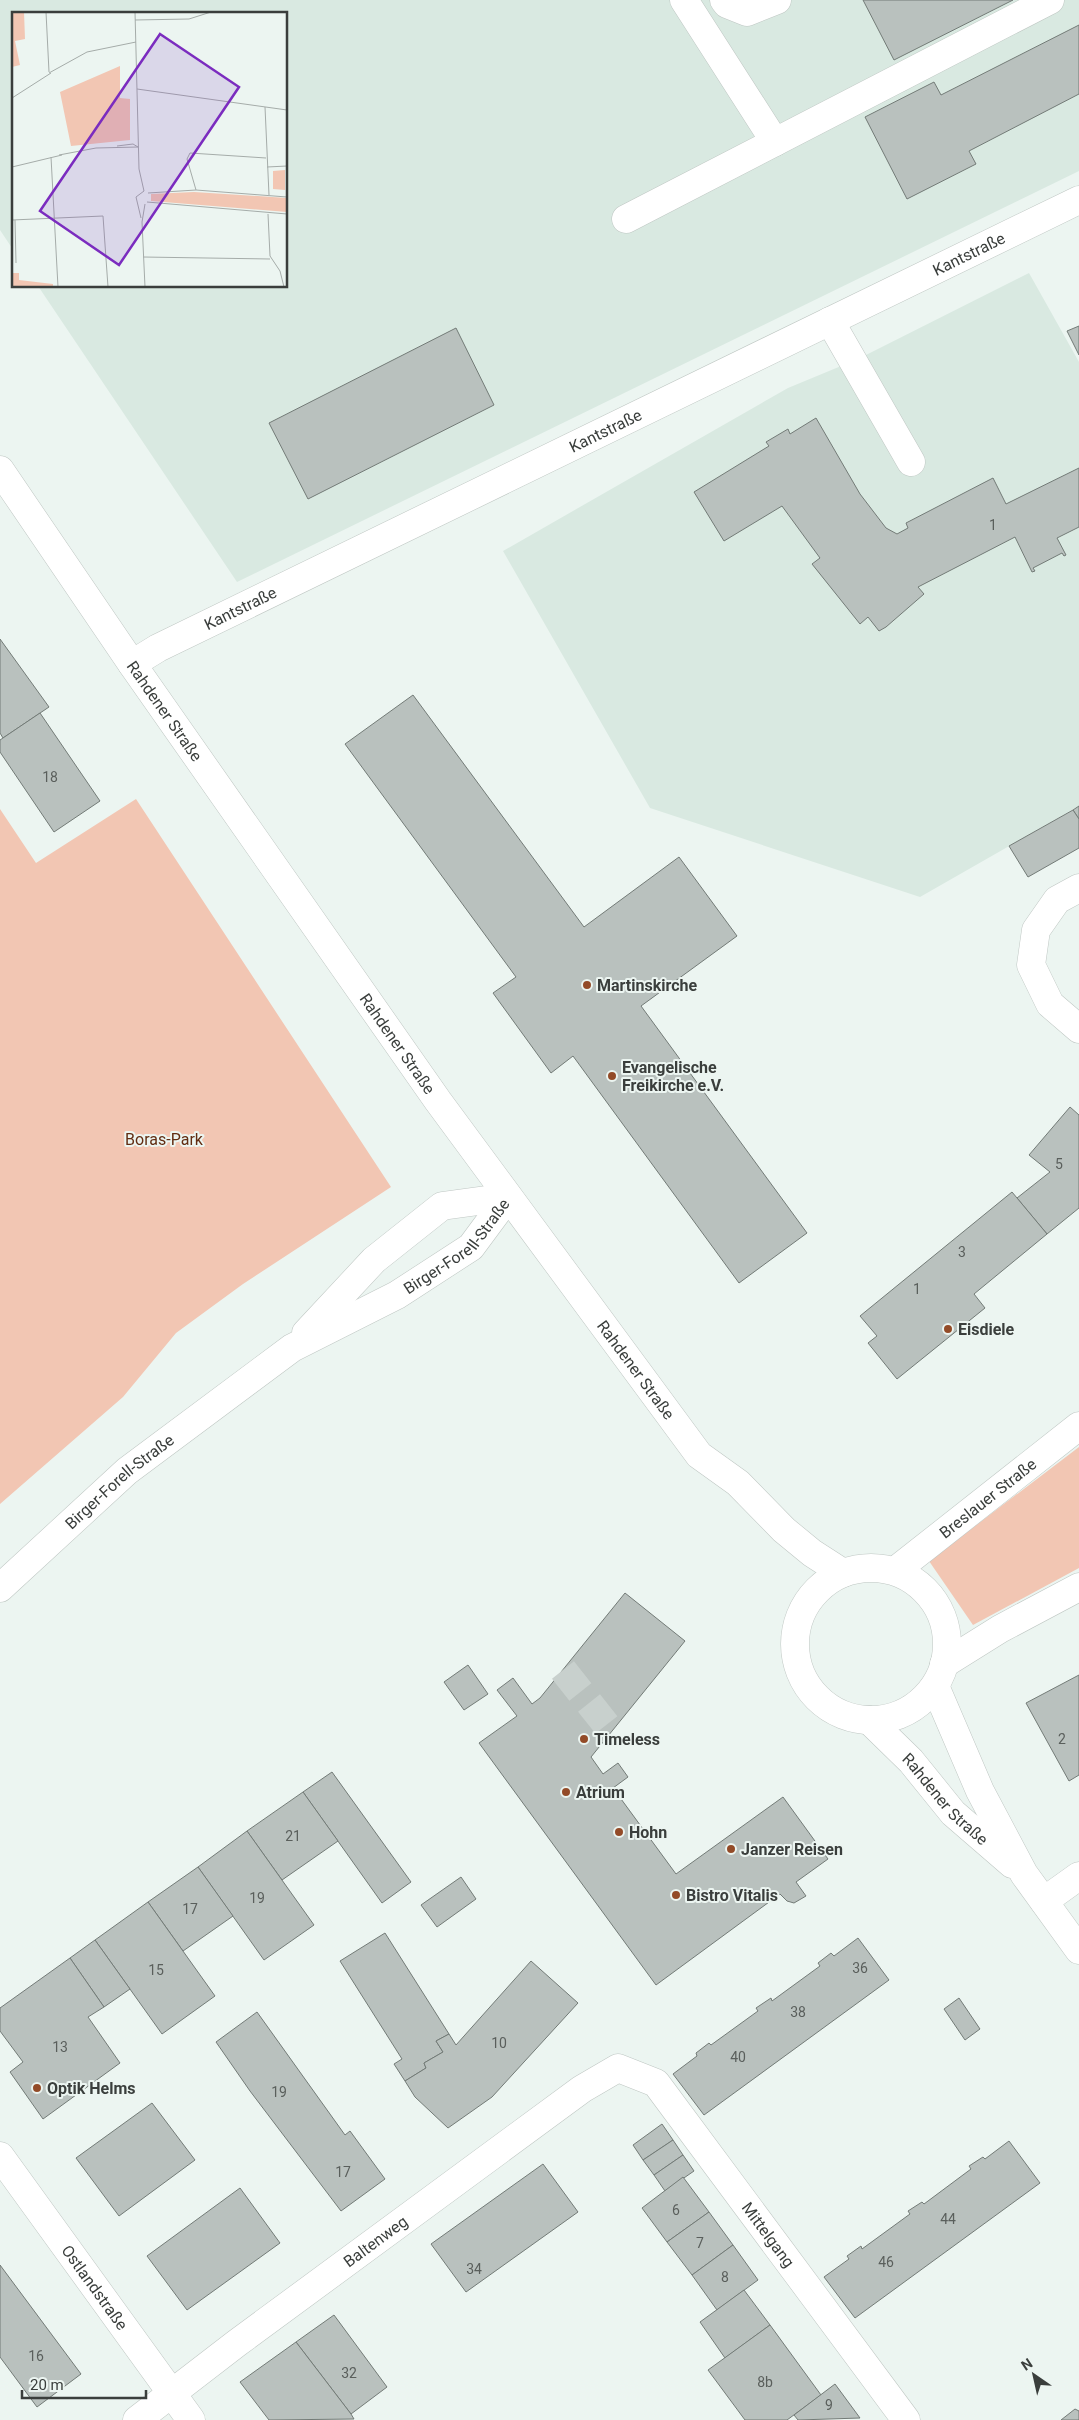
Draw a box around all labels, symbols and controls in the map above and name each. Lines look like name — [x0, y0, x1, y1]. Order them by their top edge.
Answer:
inset map — [12, 12, 288, 288]
street label: Kantstraße — [930, 228, 1008, 280]
street label: Kantstraße — [566, 405, 645, 456]
house number: 1 — [989, 517, 997, 533]
street label: Kantstraße — [201, 583, 280, 634]
street label: Rahdener Straße — [123, 657, 206, 765]
house number: 18 — [42, 769, 58, 785]
place label: Martinskirche — [597, 976, 697, 995]
marker: Martinskirche — [581, 979, 593, 991]
street label: Rahdener Straße — [356, 990, 439, 1098]
place label: Evangelische Freikirche e.V. — [622, 1058, 724, 1095]
marker: Evangelische Freikirche e.V. — [606, 1070, 618, 1082]
park label: Boras-Park — [125, 1130, 204, 1149]
house number: 5 — [1055, 1156, 1063, 1172]
street label: Birger-Forell-Straße — [400, 1195, 514, 1298]
house number: 3 — [958, 1244, 966, 1260]
house number: 1 — [913, 1281, 921, 1297]
street label: Rahdener Straße — [593, 1317, 678, 1423]
place label: Eisdiele — [958, 1320, 1015, 1339]
marker: Eisdiele — [942, 1323, 954, 1335]
street label: Birger-Forell-Straße — [61, 1430, 178, 1533]
street label: Breslauer Straße — [936, 1454, 1040, 1542]
place label: Timeless — [594, 1730, 660, 1749]
house number: 2 — [1058, 1731, 1066, 1747]
marker: Timeless — [578, 1733, 590, 1745]
street label: Rahdener Straße — [898, 1749, 992, 1849]
place label: Atrium — [576, 1783, 625, 1802]
marker: Atrium — [560, 1786, 572, 1798]
place label: Hohn — [629, 1823, 667, 1842]
marker: Hohn — [613, 1826, 625, 1838]
house number: 21 — [285, 1828, 301, 1844]
place label: Janzer Reisen — [741, 1840, 843, 1859]
marker: Janzer Reisen — [725, 1843, 737, 1855]
place label: Bistro Vitalis — [686, 1886, 778, 1905]
marker: Bistro Vitalis — [670, 1889, 682, 1901]
house number: 19 — [249, 1890, 265, 1906]
house number: 17 — [182, 1901, 198, 1917]
house number: 36 — [852, 1960, 868, 1976]
house number: 15 — [148, 1962, 164, 1978]
house number: 38 — [790, 2004, 806, 2020]
house number: 10 — [491, 2035, 507, 2051]
house number: 13 — [52, 2039, 68, 2055]
house number: 40 — [730, 2049, 746, 2065]
place label: Optik Helms — [47, 2079, 135, 2098]
marker: Optik Helms — [31, 2082, 43, 2094]
house number: 19 — [271, 2084, 287, 2100]
house number: 17 — [335, 2164, 351, 2180]
street label: Mittelgang — [738, 2199, 798, 2271]
house number: 6 — [672, 2202, 680, 2218]
house number: 44 — [940, 2211, 956, 2227]
street label: Baltenweg — [340, 2212, 411, 2271]
house number: 7 — [696, 2235, 704, 2251]
street label: Ostlandstraße — [57, 2241, 132, 2334]
house number: 46 — [878, 2254, 894, 2270]
house number: 34 — [466, 2261, 482, 2277]
house number: 8 — [721, 2269, 729, 2285]
house number: 16 — [28, 2348, 44, 2364]
north arrow — [1009, 2350, 1059, 2400]
text: N — [1018, 2355, 1035, 2374]
house number: 32 — [341, 2365, 357, 2381]
scale bar — [22, 2368, 146, 2400]
house number: 8b — [757, 2374, 773, 2390]
text: 20 m — [30, 2376, 64, 2394]
house number: 9 — [825, 2397, 833, 2413]

